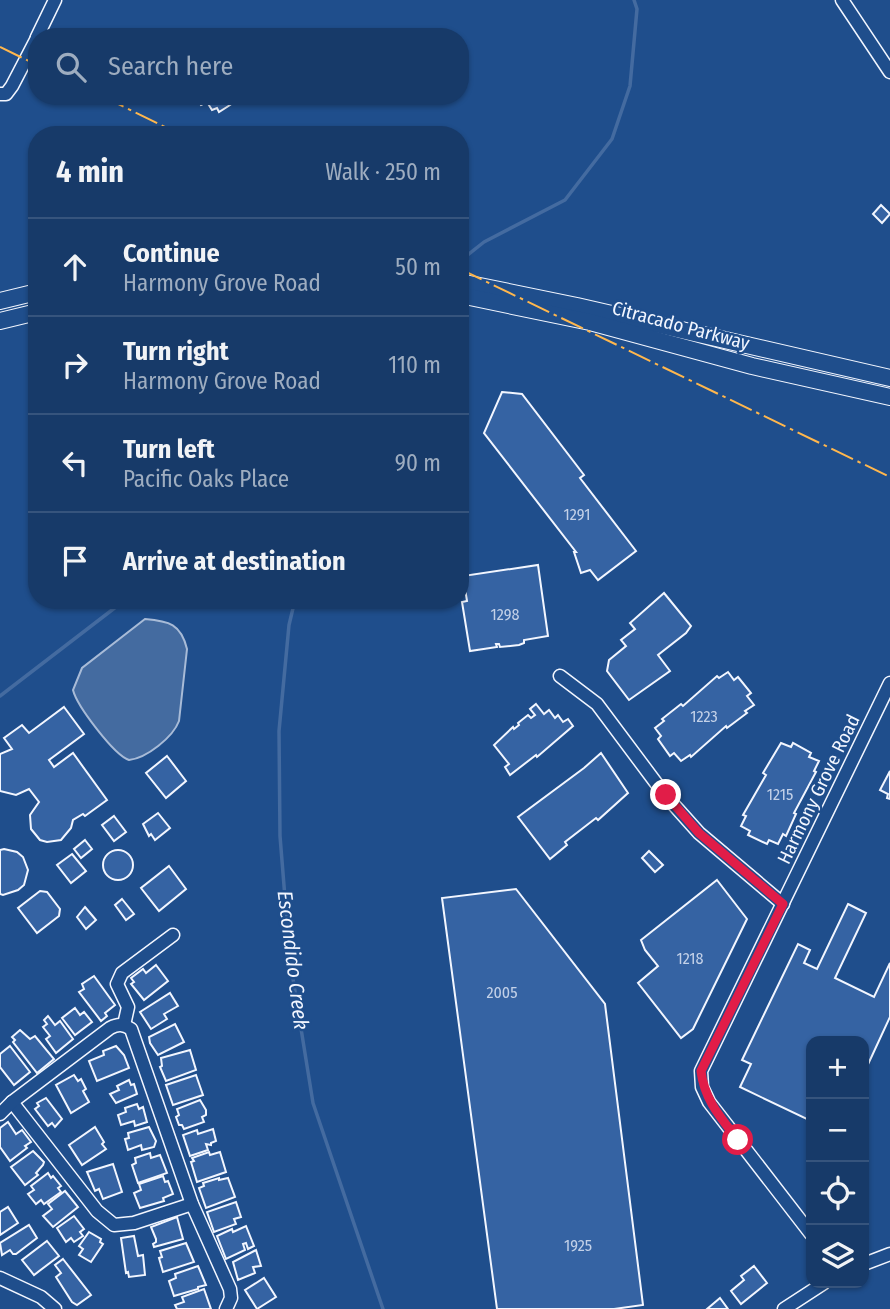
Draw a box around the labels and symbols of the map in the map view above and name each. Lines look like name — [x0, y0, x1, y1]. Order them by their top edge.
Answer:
street label: Citracado Parkway — [610, 296, 753, 355]
house number: 1291 — [564, 505, 590, 524]
house number: 1298 — [491, 605, 519, 624]
house number: 1223 — [690, 707, 718, 726]
street label: Harmony Grove Road — [772, 711, 865, 868]
route end — [650, 779, 681, 810]
house number: 1215 — [767, 785, 793, 804]
water label: Escondido Creek — [272, 889, 314, 1031]
house number: 1218 — [676, 949, 704, 968]
house number: 2005 — [486, 983, 518, 1002]
route start — [722, 1124, 753, 1155]
house number: 1925 — [564, 1236, 592, 1255]

